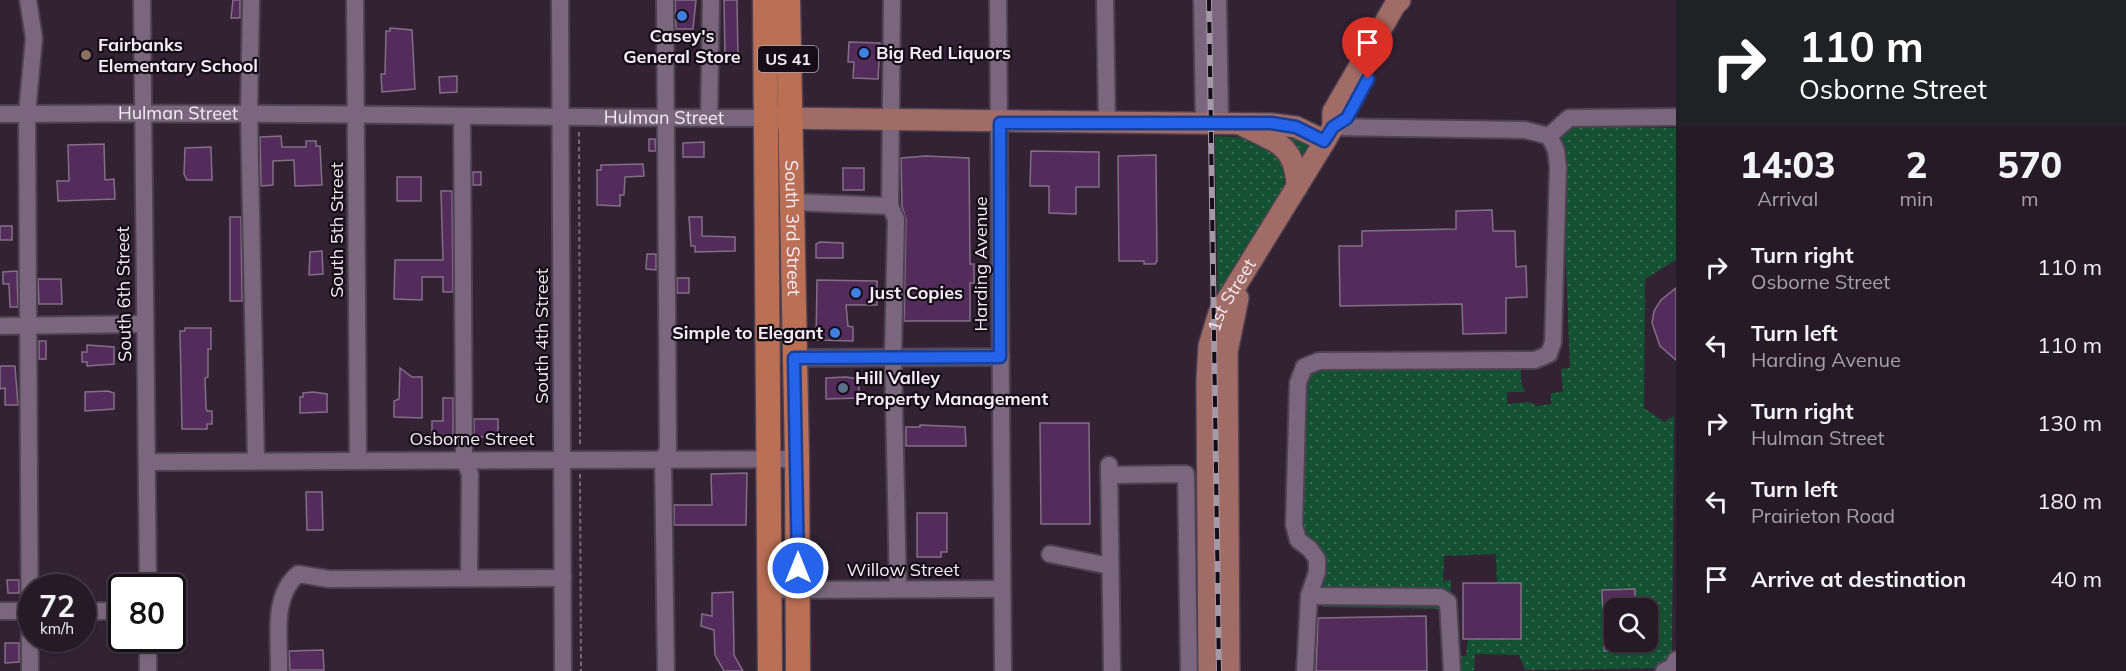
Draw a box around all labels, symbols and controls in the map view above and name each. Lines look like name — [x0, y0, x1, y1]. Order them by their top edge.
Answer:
marker: Casey's General Store — [675, 9, 689, 23]
pin — [1342, 17, 1393, 79]
text: 110 m — [1799, 20, 1924, 73]
place label: Casey's General Store — [623, 24, 741, 68]
icon: right — [1700, 24, 1778, 102]
icon: arrive — [1351, 26, 1384, 59]
place label: Fairbanks Elementary School — [98, 33, 258, 77]
place label: Big Red Liquors — [876, 41, 1011, 64]
road number: US 41 — [758, 46, 818, 72]
marker: Big Red Liquors — [857, 46, 871, 60]
marker: Fairbanks Elementary School — [79, 48, 93, 62]
text: Osborne Street — [1799, 72, 1987, 106]
street label: Hulman Street — [118, 101, 238, 125]
street label: Hulman Street — [604, 105, 724, 129]
text: 14:03 — [1740, 142, 1836, 187]
text: 2 — [1906, 142, 1927, 187]
text: 570 — [1997, 142, 2062, 187]
street label: South 3rd Street — [780, 160, 806, 296]
street label: South 5th Street — [325, 162, 348, 298]
text: Arrival — [1757, 186, 1818, 211]
text: min — [1899, 186, 1934, 211]
text: m — [2021, 186, 2039, 211]
street label: Harding Avenue — [969, 197, 992, 331]
street label: South 6th Street — [111, 226, 136, 362]
text: Turn right — [1751, 241, 1854, 269]
icon: right — [1700, 251, 1733, 284]
text: 110 m — [2037, 253, 2102, 281]
street label: 1st Street — [1202, 254, 1261, 334]
street label: South 4th Street — [530, 268, 553, 404]
text: Osborne Street — [1751, 269, 1890, 294]
place label: Just Copies — [868, 281, 963, 304]
marker: Just Copies — [849, 286, 863, 300]
text: Turn left — [1751, 319, 1838, 347]
place label: Simple to Elegant — [672, 321, 823, 344]
marker: Simple to Elegant — [828, 326, 842, 340]
icon: left — [1700, 329, 1733, 362]
text: 110 m — [2037, 331, 2102, 359]
text: Harding Avenue — [1751, 347, 1901, 372]
place label: Hill Valley Property Management — [855, 366, 1048, 410]
marker: Hill Valley Property Management — [836, 381, 850, 395]
text: Turn right — [1751, 397, 1854, 425]
icon: right — [1700, 407, 1733, 440]
text: 130 m — [2037, 409, 2102, 437]
text: Hulman Street — [1751, 425, 1884, 450]
street label: Osborne Street — [409, 427, 535, 450]
text: Turn left — [1751, 475, 1838, 503]
icon: left — [1700, 485, 1733, 518]
text: 180 m — [2037, 487, 2102, 515]
text: Prairieton Road — [1751, 503, 1895, 528]
position arrow — [766, 536, 830, 600]
street label: Willow Street — [846, 558, 960, 581]
icon: arrive — [1700, 563, 1733, 596]
text: Arrive at destination — [1751, 565, 1966, 593]
text: 40 m — [2051, 565, 2102, 593]
speed limit sign: 80 — [108, 574, 186, 652]
text: 72 — [39, 587, 75, 625]
map controls — [1604, 598, 1658, 652]
button: search — [1604, 598, 1658, 652]
text: km/h — [40, 619, 74, 638]

